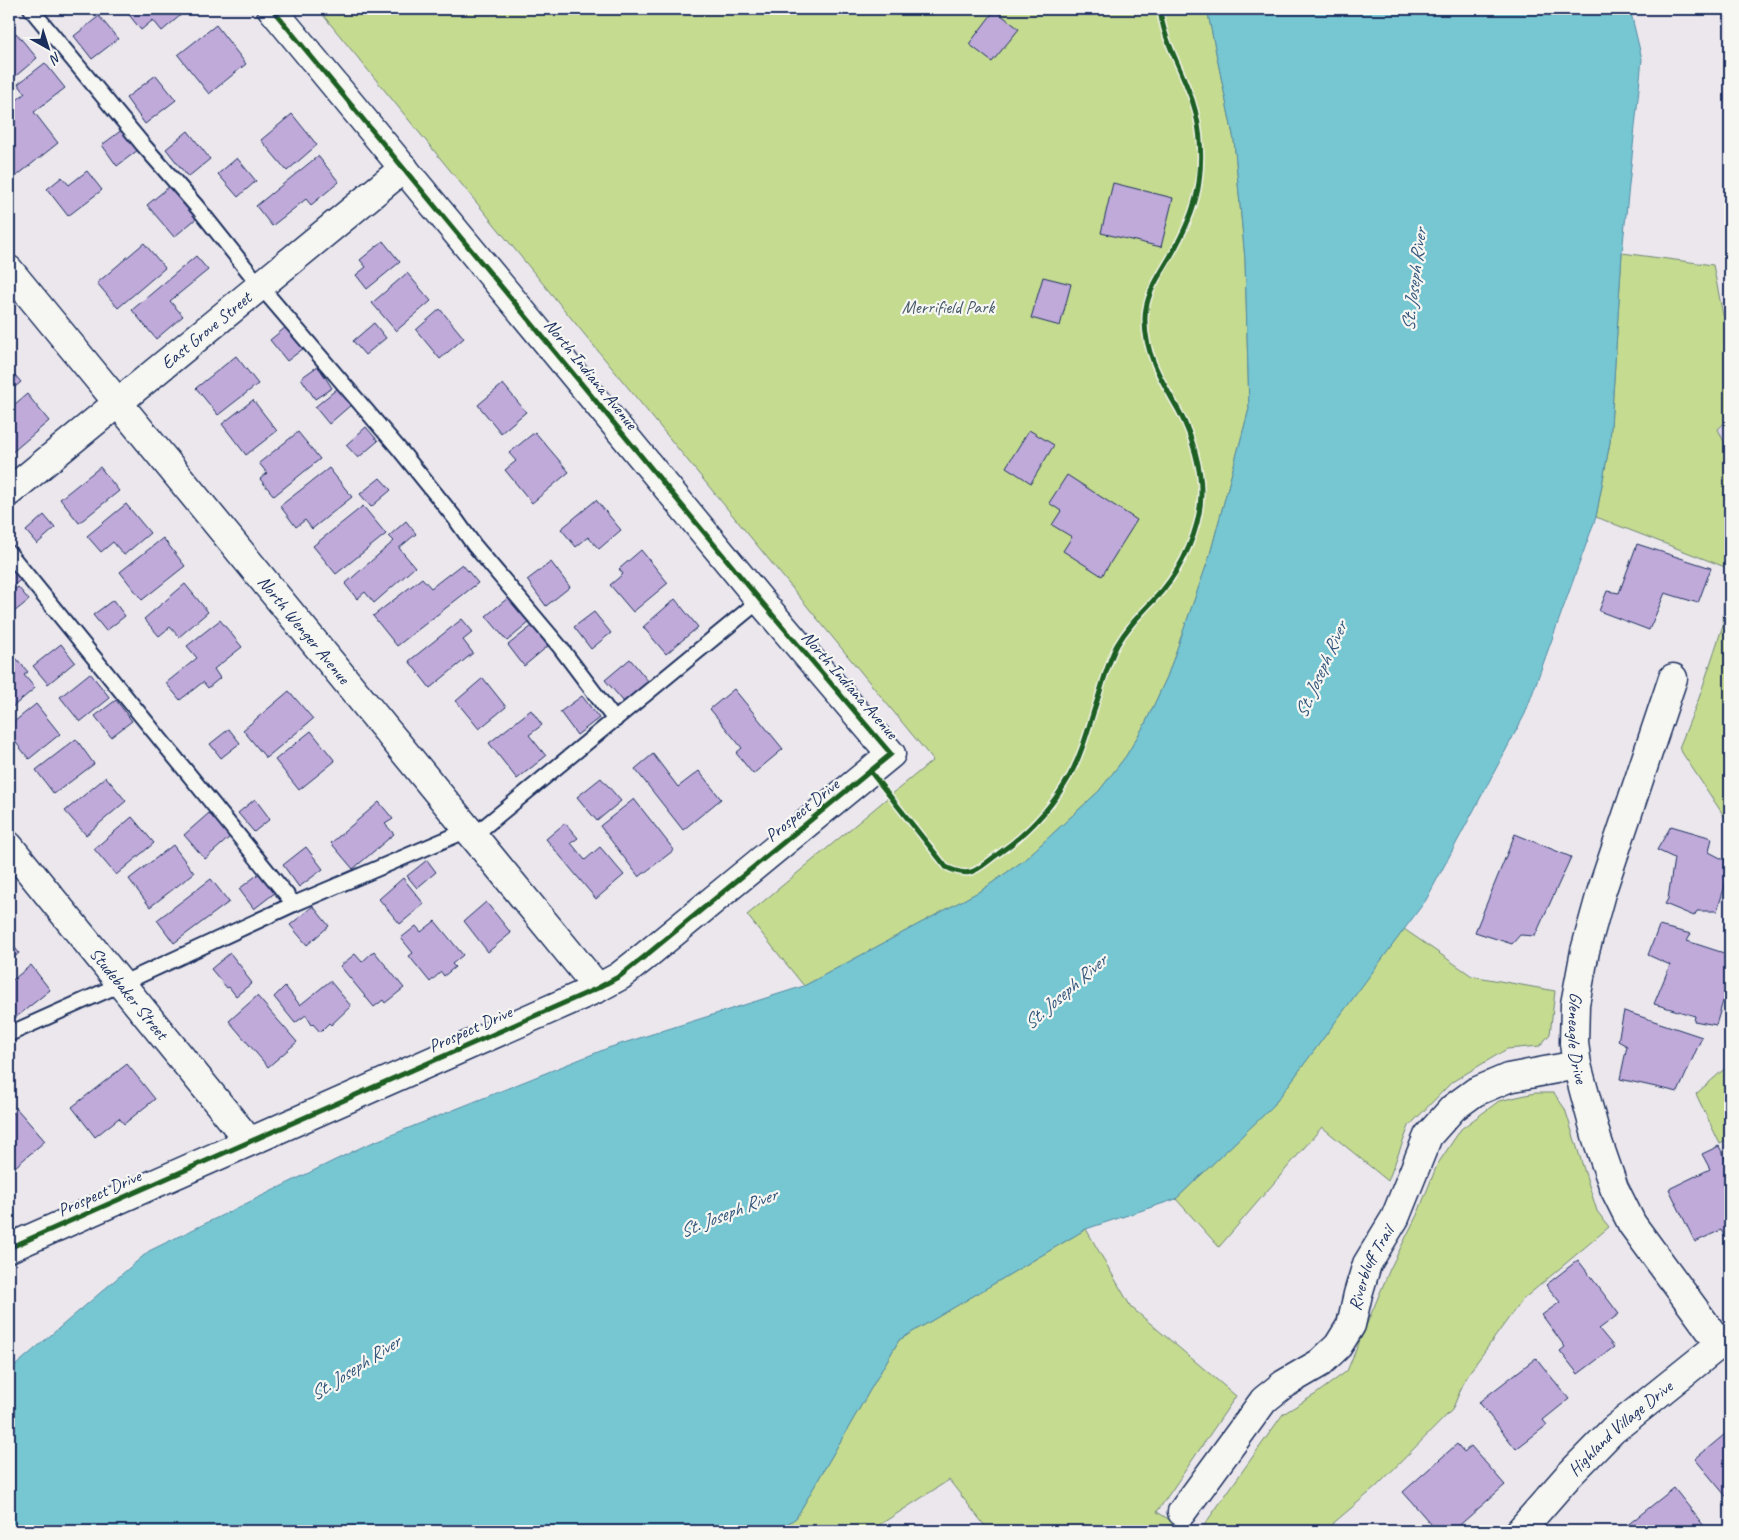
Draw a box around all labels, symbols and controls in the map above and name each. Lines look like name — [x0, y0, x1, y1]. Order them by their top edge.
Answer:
north arrow — [22, 22, 72, 72]
text: N — [45, 48, 65, 69]
water label: St. Joseph River — [1396, 224, 1433, 332]
street label: East Grove Street — [156, 285, 257, 374]
park label: Merrifield Park — [902, 296, 996, 318]
street label: North Indiana Avenue — [540, 314, 643, 435]
street label: North Wenger Avenue — [253, 571, 356, 689]
water label: St. Joseph River — [1289, 615, 1354, 722]
street label: North Indiana Avenue — [797, 626, 904, 744]
street label: Prospect Drive — [761, 773, 844, 846]
street label: Studebaker Street — [85, 943, 174, 1045]
water label: St. Joseph River — [1018, 947, 1114, 1035]
street label: Gleneagle Drive — [1563, 991, 1593, 1087]
street label: Prospect Drive — [425, 1000, 516, 1057]
street label: Prospect Drive — [54, 1164, 145, 1221]
water label: St. Joseph River — [676, 1181, 783, 1243]
street label: Riverbluff Trail — [1344, 1219, 1400, 1313]
water label: St. Joseph River — [305, 1328, 407, 1406]
street label: Highland Village Drive — [1563, 1375, 1678, 1480]

